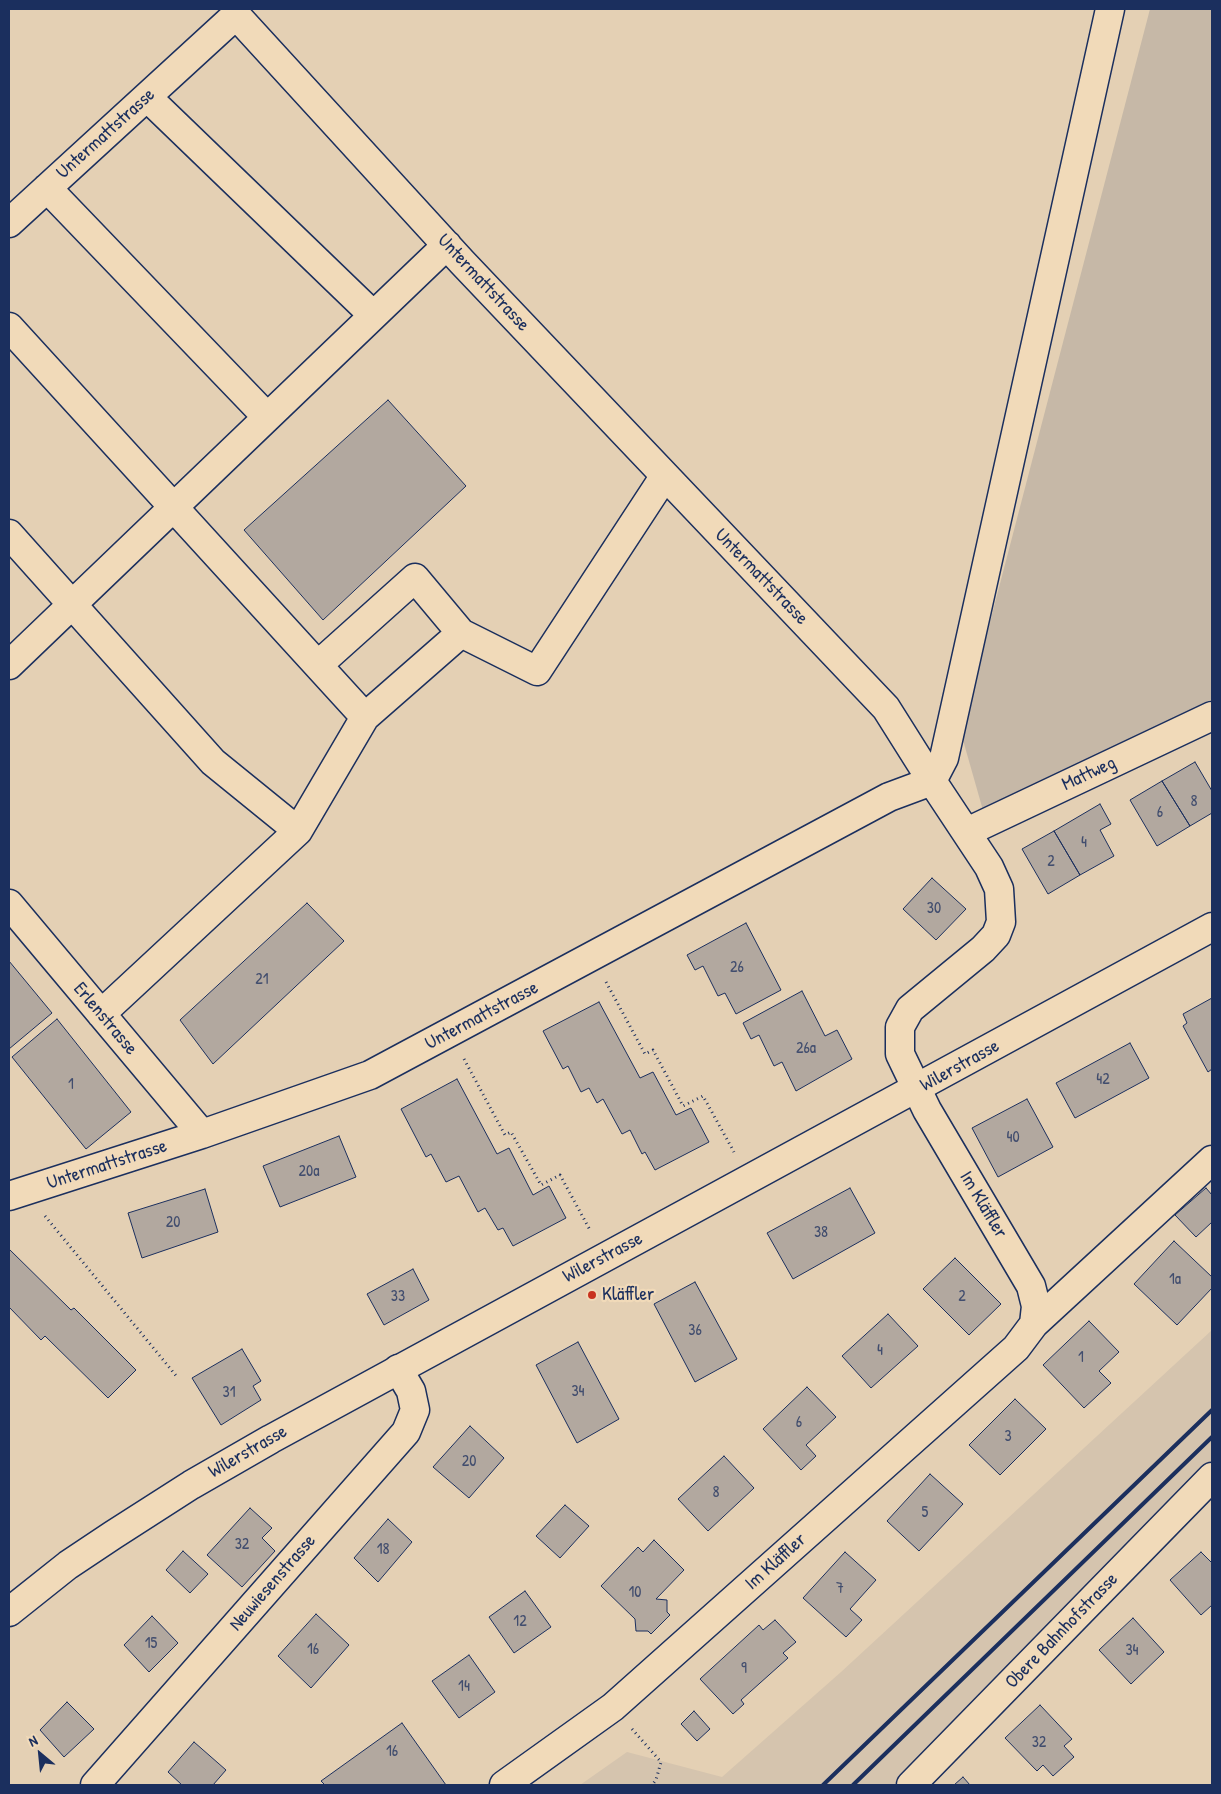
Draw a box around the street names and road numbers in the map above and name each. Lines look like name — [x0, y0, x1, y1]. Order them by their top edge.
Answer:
street label: Untermattstrasse — [52, 84, 160, 184]
street label: Untermattstrasse — [432, 230, 534, 336]
street label: Untermattstrasse — [709, 524, 813, 630]
street label: Mattweg — [1059, 752, 1119, 796]
street label: Untermattstrasse — [422, 977, 542, 1055]
street label: Erlenstrasse — [68, 978, 142, 1060]
street label: Wilerstrasse — [917, 1035, 1003, 1097]
street label: Untermattstrasse — [44, 1135, 170, 1195]
street label: Im Kläffler — [954, 1167, 1012, 1243]
street label: Wilerstrasse — [559, 1228, 647, 1288]
street label: Wilerstrasse — [205, 1420, 291, 1484]
street label: Im Kläffler — [741, 1529, 811, 1595]
street label: Neuwiesenstrasse — [225, 1530, 321, 1636]
street label: Obere Bahnhofstrasse — [1001, 1568, 1123, 1694]

